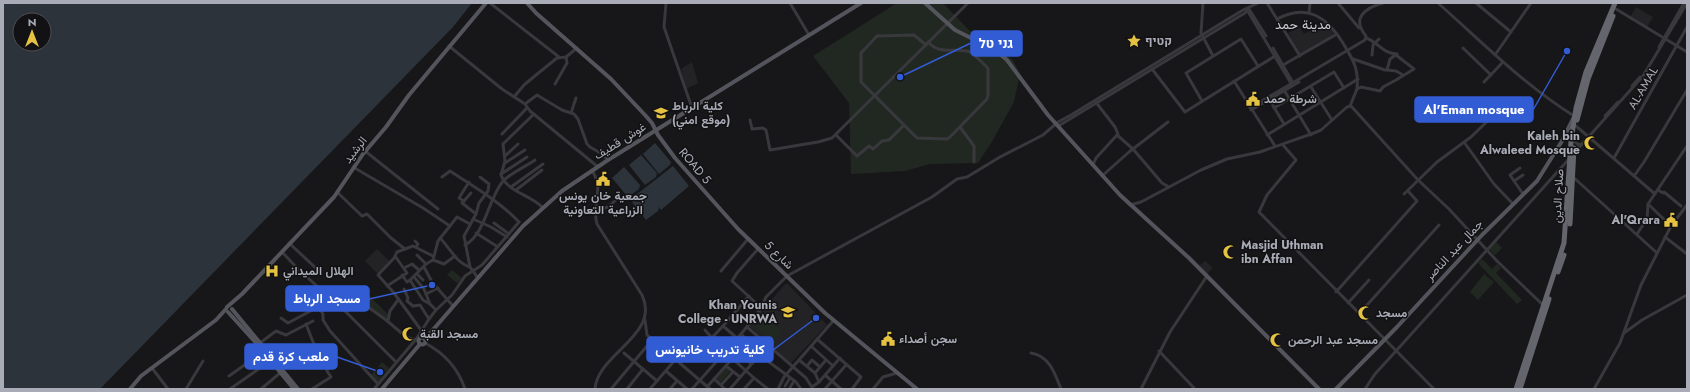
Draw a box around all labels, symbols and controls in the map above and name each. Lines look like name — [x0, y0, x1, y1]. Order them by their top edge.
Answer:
north arrow — [12, 12, 52, 52]
text: N — [28, 14, 36, 30]
district label: مدينة حمد — [1275, 15, 1331, 34]
callout: גני טל — [971, 31, 1022, 56]
place label: קטיף — [1145, 32, 1172, 50]
place icon: קטיף — [1126, 33, 1142, 49]
text: גני טל — [979, 34, 1014, 53]
street label: AL-AMAL — [1624, 63, 1663, 113]
place label: شرطة حمد — [1264, 90, 1317, 108]
public building icon: شرطة حمد — [1245, 91, 1261, 107]
place label: كلية الرباط (موقع امني) — [672, 97, 730, 130]
callout: Al'Eman mosque — [1415, 97, 1533, 122]
text: Al'Eman mosque — [1422, 100, 1525, 119]
school or university icon: كلية الرباط (موقع امني) — [653, 105, 669, 121]
street label: غوش قطيف — [590, 118, 650, 164]
place label: Kaleh bin Alwaleed Mosque — [1479, 127, 1580, 159]
street label: الرشيد — [339, 133, 371, 167]
mosque icon: Kaleh bin Alwaleed Mosque — [1583, 135, 1599, 151]
street label: ROAD 5 — [675, 144, 716, 188]
street label: صلاح الدين — [1548, 168, 1568, 224]
public building icon: جمعية خان يونس الزراعية التعاونية — [595, 171, 611, 187]
place label: جمعية خان يونس الزراعية التعاونية — [559, 187, 647, 219]
place label: Al'Qrara — [1610, 211, 1660, 229]
public building icon: Al'Qrara — [1663, 212, 1679, 228]
street label: جمال عبد الناصر — [1420, 215, 1487, 285]
place label: Masjid Uthman ibn Affan — [1241, 236, 1324, 268]
street label: شارع 5 — [760, 237, 798, 273]
mosque icon: Masjid Uthman ibn Affan — [1222, 244, 1238, 260]
place label: الهلال الميداني — [283, 262, 354, 281]
hospital icon: الهلال الميداني — [264, 263, 280, 279]
callout: مسجد الرباط — [286, 286, 369, 311]
text: مسجد الرباط — [293, 289, 361, 308]
place label: Khan Younis College - UNRWA — [678, 296, 778, 328]
school or university icon: Khan Younis College - UNRWA — [780, 304, 796, 320]
place label: مسجد — [1376, 304, 1408, 322]
mosque icon: مسجد — [1357, 305, 1373, 321]
place label: مسجد القبة — [420, 325, 479, 343]
mosque icon: مسجد القبة — [401, 326, 417, 342]
place label: سجن أصداء — [899, 330, 958, 348]
public building icon: سجن أصداء — [880, 331, 896, 347]
place label: مسجد عبد الرحمن — [1288, 331, 1378, 349]
mosque icon: مسجد عبد الرحمن — [1269, 332, 1285, 348]
callout: كلية تدريب خانيونس — [647, 337, 773, 362]
text: كلية تدريب خانيونس — [655, 340, 765, 359]
callout: ملعب كرة قدم — [245, 344, 337, 369]
text: ملعب كرة قدم — [253, 347, 329, 366]

